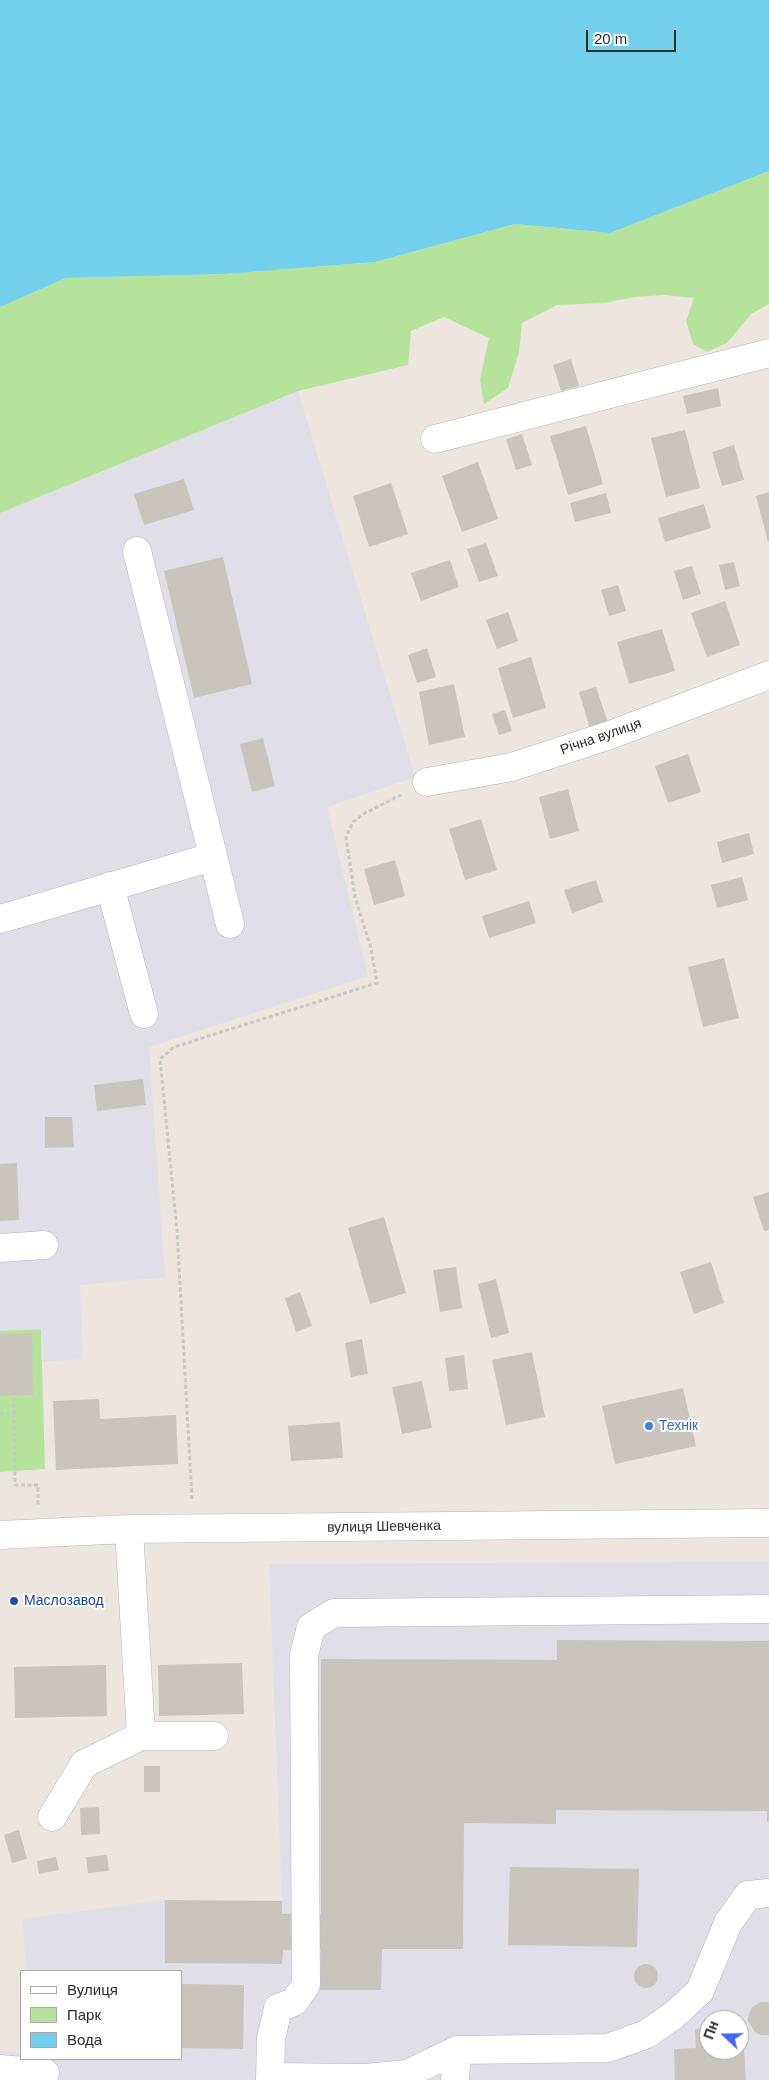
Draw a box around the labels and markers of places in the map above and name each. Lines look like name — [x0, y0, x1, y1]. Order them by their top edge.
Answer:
place label: Технік — [659, 1418, 698, 1434]
marker: Технік — [643, 1420, 655, 1432]
place label: Маслозавод — [24, 1593, 104, 1609]
marker: Маслозавод — [8, 1595, 20, 1607]

